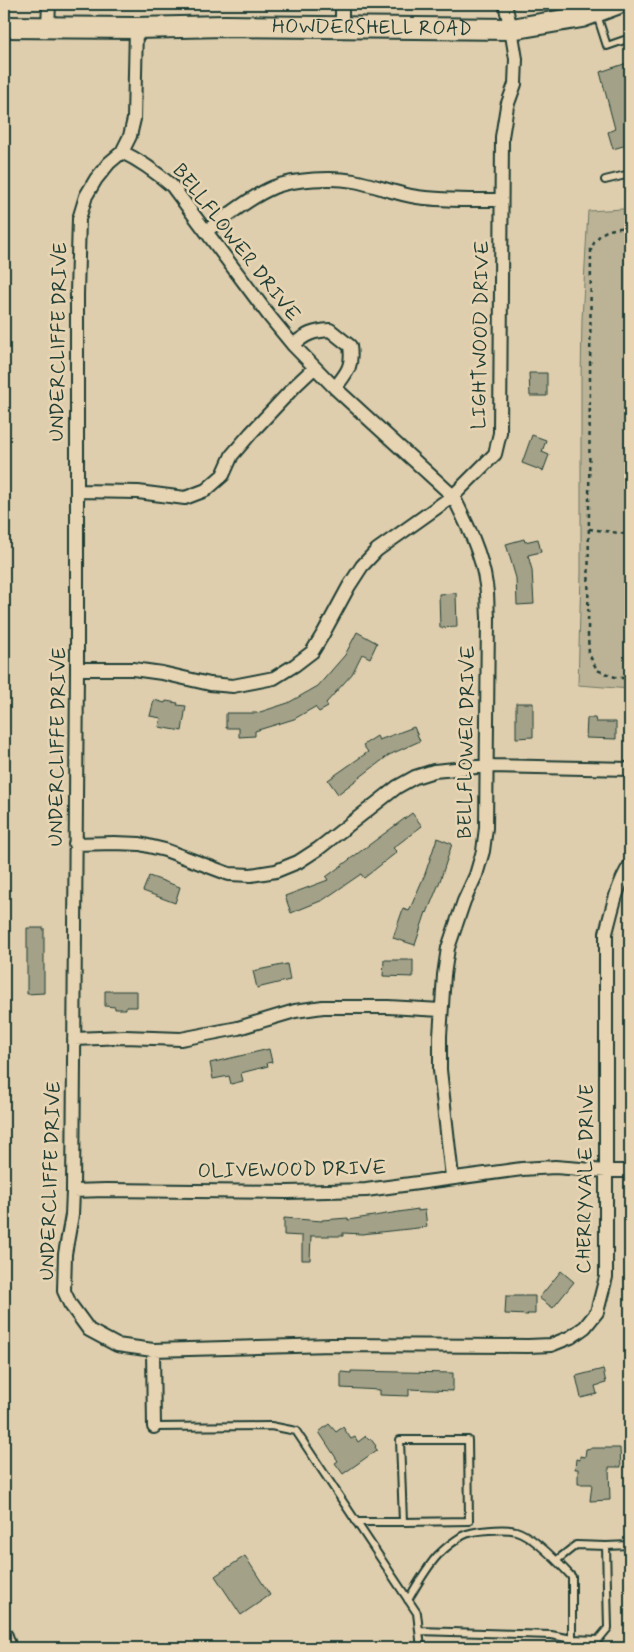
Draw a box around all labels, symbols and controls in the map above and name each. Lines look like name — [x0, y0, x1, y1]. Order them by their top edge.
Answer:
street label: HOWDERSHELL ROAD — [272, 13, 472, 42]
street label: BELLFLOWER DRIVE — [166, 158, 306, 328]
street label: LIGHTWOOD DRIVE — [466, 240, 496, 430]
street label: UNDERCLIFFE DRIVE — [44, 242, 74, 442]
street label: BELLFLOWER DRIVE — [452, 645, 482, 839]
street label: UNDERCLIFFE DRIVE — [43, 647, 73, 847]
street label: UNDERCLIFFE DRIVE — [34, 1081, 68, 1281]
street label: CHERRYVALE DRIVE — [571, 1084, 601, 1274]
street label: OLIVEWOOD DRIVE — [197, 1155, 387, 1185]

